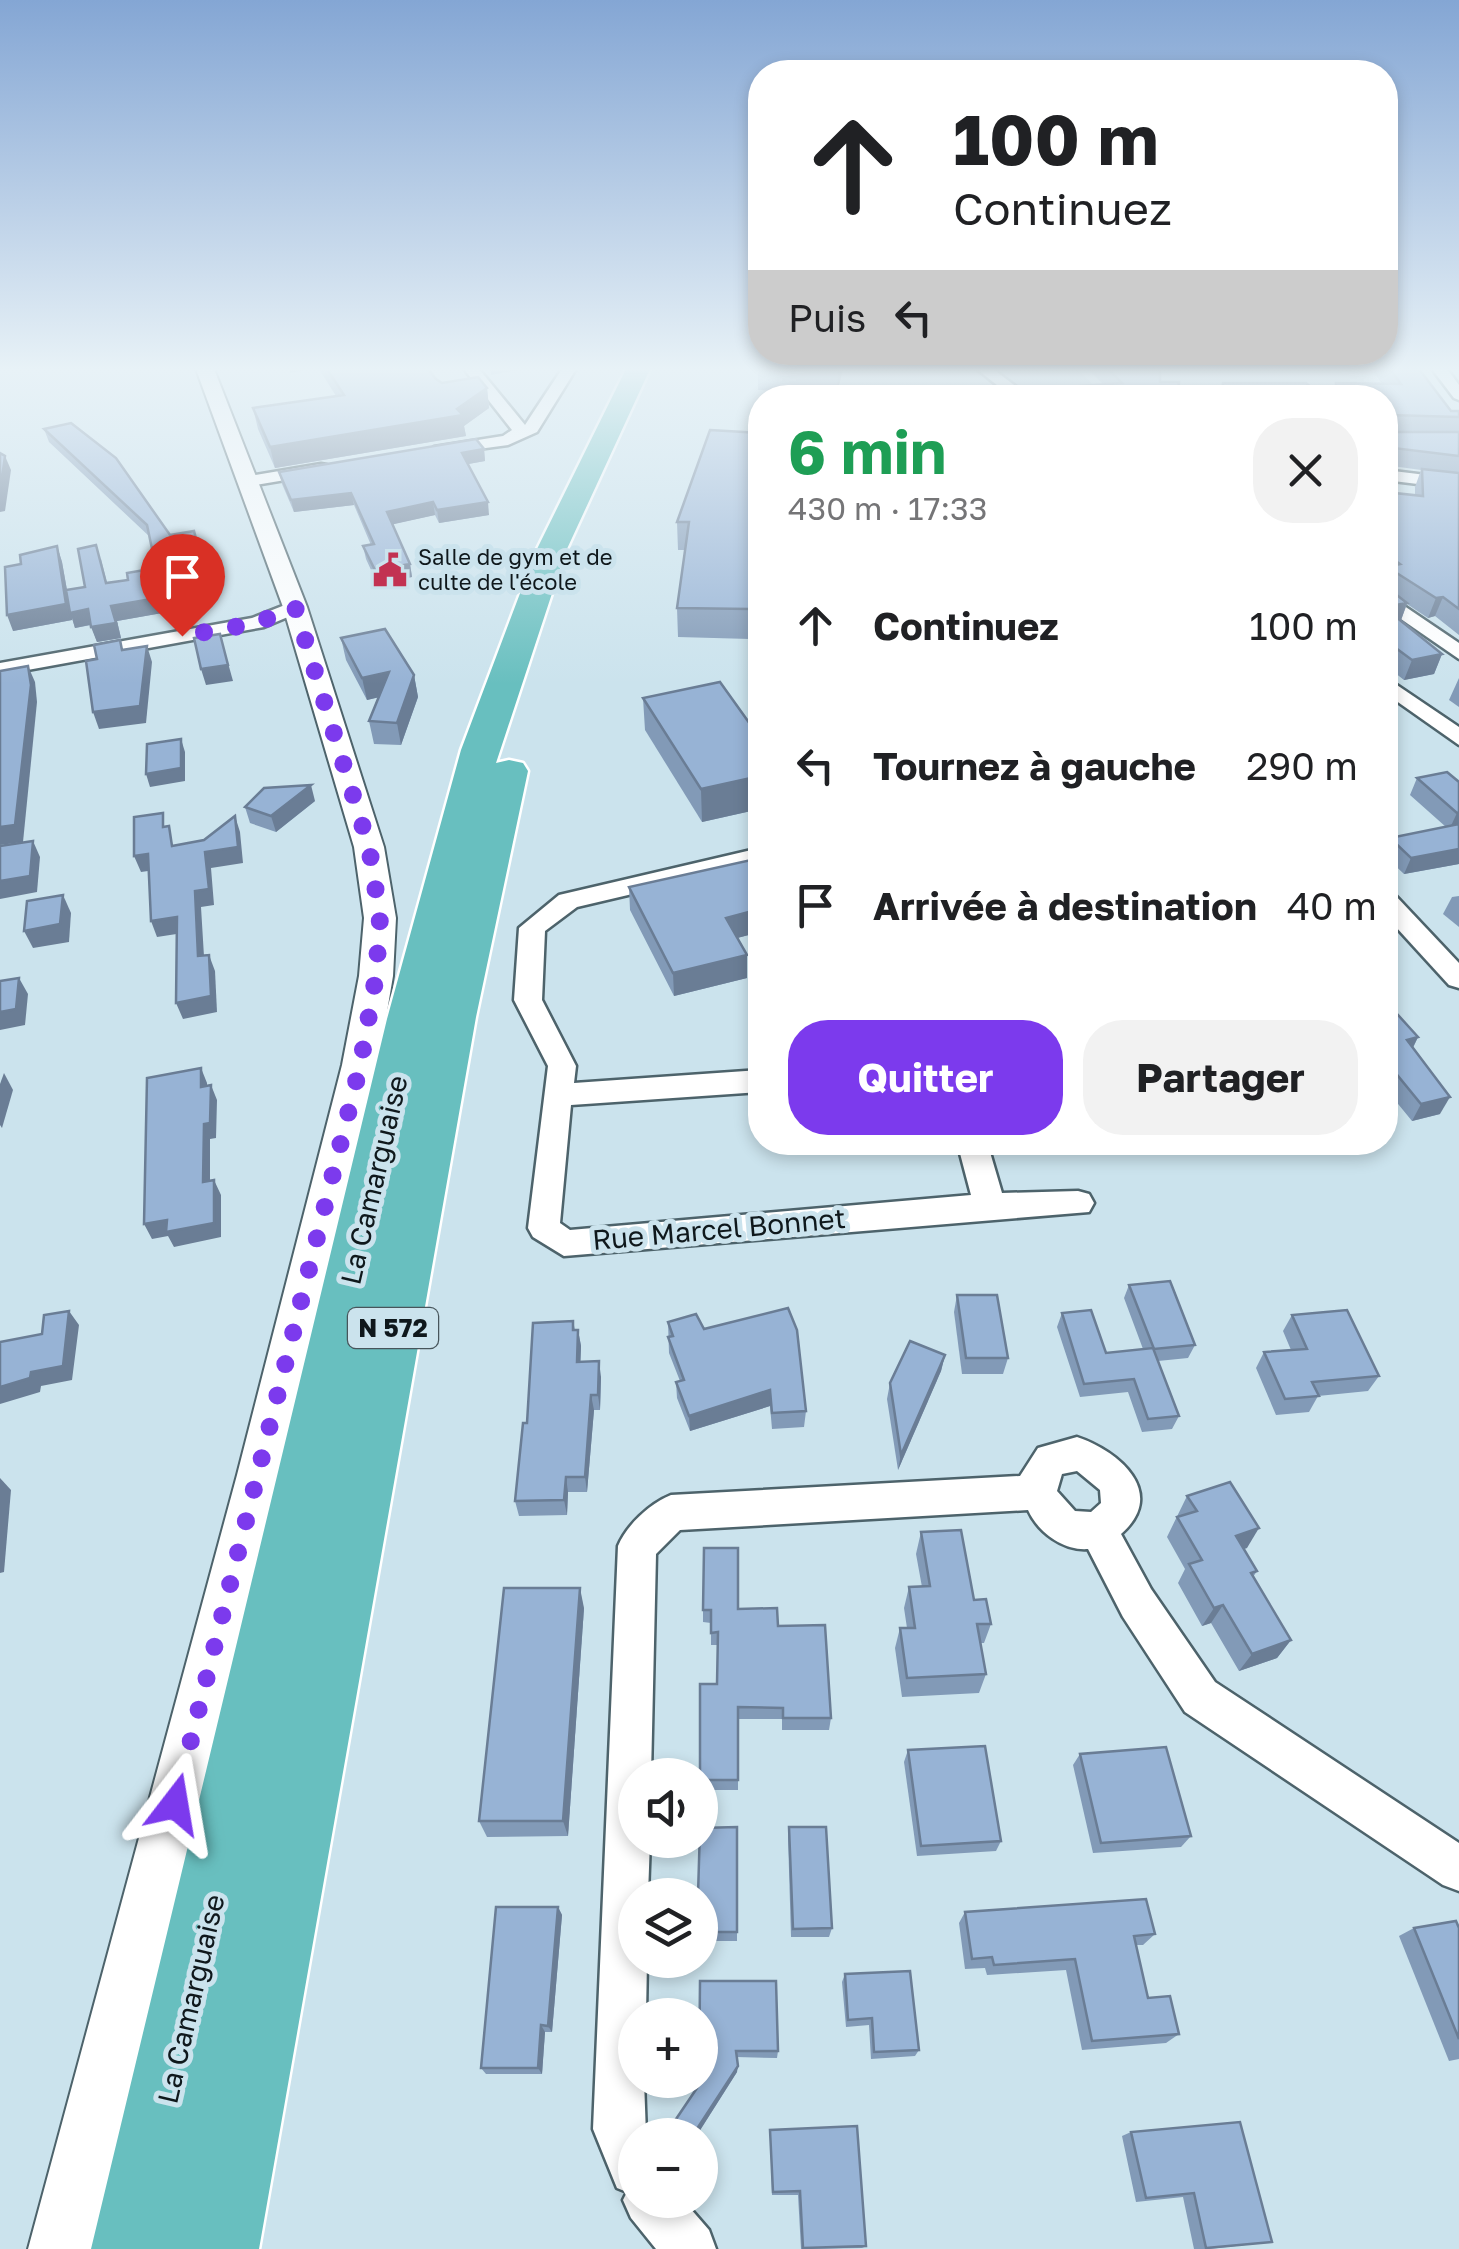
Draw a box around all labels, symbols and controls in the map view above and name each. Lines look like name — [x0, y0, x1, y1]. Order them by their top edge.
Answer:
text: 100 m — [953, 96, 1159, 180]
icon: ahead — [788, 100, 918, 230]
text: Continuez — [953, 181, 1172, 235]
icon: left — [886, 290, 941, 345]
text: Puis — [788, 295, 866, 340]
text: 6 min — [788, 415, 946, 487]
button: close — [1253, 418, 1358, 523]
text: 430 m · 17:33 — [788, 489, 988, 527]
pin — [140, 534, 225, 637]
place label: Salle de gym et de culte de l'école — [418, 543, 613, 595]
icon: arrive — [155, 549, 210, 604]
public building icon: Salle de gym et de culte de l'école — [371, 551, 409, 589]
icon: ahead — [788, 598, 843, 653]
text: Continuez — [873, 603, 1059, 648]
text: 100 m — [1249, 603, 1358, 648]
icon: left — [788, 738, 843, 793]
text: Tournez à gauche — [873, 743, 1196, 788]
text: 290 m — [1246, 743, 1358, 788]
icon: arrive — [788, 878, 843, 933]
text: Arrivée à destination — [873, 883, 1257, 928]
text: 40 m — [1287, 883, 1377, 928]
button: Quitter — [788, 1020, 1063, 1135]
button: Partager — [1083, 1020, 1358, 1135]
street label: La Camarguaise — [333, 1072, 414, 1288]
street label: Rue Marcel Bonnet — [591, 1201, 847, 1256]
road number: N 572 — [348, 1308, 438, 1348]
position arrow — [123, 1752, 227, 1856]
map controls — [618, 1758, 718, 2218]
button: sound — [618, 1758, 718, 1858]
button: layers — [618, 1878, 718, 1978]
street label: La Camarguaise — [150, 1891, 231, 2107]
button: + — [618, 1998, 718, 2098]
button: − — [618, 2118, 718, 2218]

